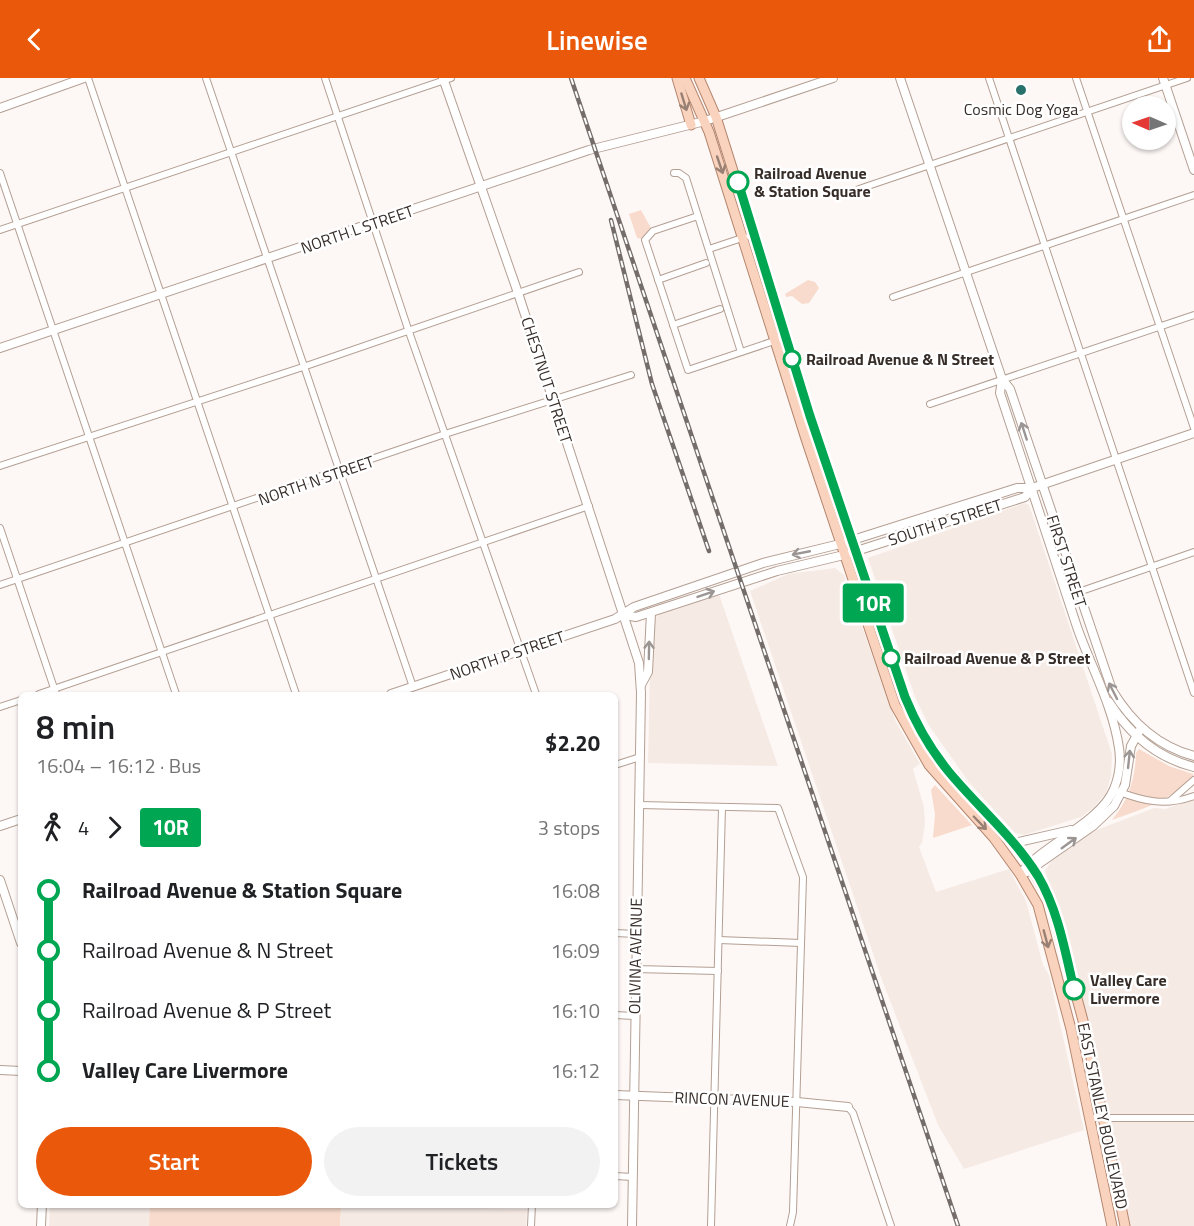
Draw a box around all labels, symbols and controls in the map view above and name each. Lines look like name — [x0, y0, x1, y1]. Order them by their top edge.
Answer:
text: Linewise — [546, 19, 648, 60]
icon: back — [18, 23, 51, 56]
icon: share — [1143, 23, 1176, 56]
marker: Cosmic Dog Yoga — [1014, 83, 1028, 97]
one-way arrow — [679, 92, 690, 111]
north arrow — [1122, 96, 1176, 150]
map controls — [1122, 96, 1176, 150]
place label: Cosmic Dog Yoga — [964, 97, 1078, 121]
one-way arrow — [715, 155, 726, 174]
place label: Railroad Avenue & Station Square — [754, 161, 871, 203]
marker: Railroad Avenue & Station Square — [727, 171, 749, 193]
street label: NORTH L STREET — [297, 198, 417, 260]
street label: CHESTNUT STREET — [515, 314, 579, 447]
place label: Railroad Avenue & N Street — [806, 347, 994, 371]
marker: Railroad Avenue & N Street — [783, 350, 801, 368]
one-way arrow — [1018, 422, 1029, 441]
street label: NORTH N STREET — [255, 449, 378, 511]
street label: SOUTH P STREET — [885, 492, 1006, 552]
street label: FIRST STREET — [1041, 512, 1093, 611]
one-way arrow — [792, 548, 812, 559]
line badge: 10R — [838, 584, 908, 622]
text: 10R — [855, 587, 891, 619]
one-way arrow — [696, 588, 715, 599]
street label: NORTH P STREET — [446, 624, 568, 686]
one-way arrow — [643, 641, 655, 661]
place label: Railroad Avenue & P Street — [904, 646, 1091, 670]
marker: Railroad Avenue & P Street — [882, 649, 900, 667]
one-way arrow — [1107, 683, 1119, 701]
text: 8 min — [36, 702, 115, 752]
text: $2.20 — [545, 726, 600, 760]
text: 16:04 – 16:12 · Bus — [36, 750, 201, 781]
one-way arrow — [1124, 750, 1135, 770]
icon: walk — [36, 811, 69, 844]
icon: forward — [98, 811, 131, 844]
text: 10R — [152, 811, 189, 843]
text: 4 — [78, 812, 89, 843]
text: 3 stops — [538, 812, 600, 843]
one-way arrow — [973, 816, 988, 831]
one-way arrow — [1061, 837, 1077, 849]
text: Railroad Avenue & Station Square — [82, 873, 402, 907]
text: 16:08 — [551, 875, 600, 906]
street label: OLIVINA AVENUE — [622, 897, 648, 1014]
one-way arrow — [1041, 929, 1053, 948]
text: Railroad Avenue & N Street — [82, 933, 333, 967]
text: 16:09 — [551, 935, 600, 966]
place label: Valley Care Livermore — [1090, 968, 1167, 1010]
marker: Valley Care Livermore — [1063, 978, 1085, 1000]
text: Railroad Avenue & P Street — [82, 993, 331, 1027]
text: 16:10 — [551, 995, 600, 1026]
street label: EAST STANLEY BOULEVARD — [1072, 1021, 1134, 1211]
text: Valley Care Livermore — [82, 1053, 288, 1087]
text: 16:12 — [551, 1055, 600, 1086]
street label: RINCON AVENUE — [674, 1085, 790, 1113]
button: Start — [36, 1127, 312, 1196]
button: Tickets — [324, 1127, 600, 1196]

